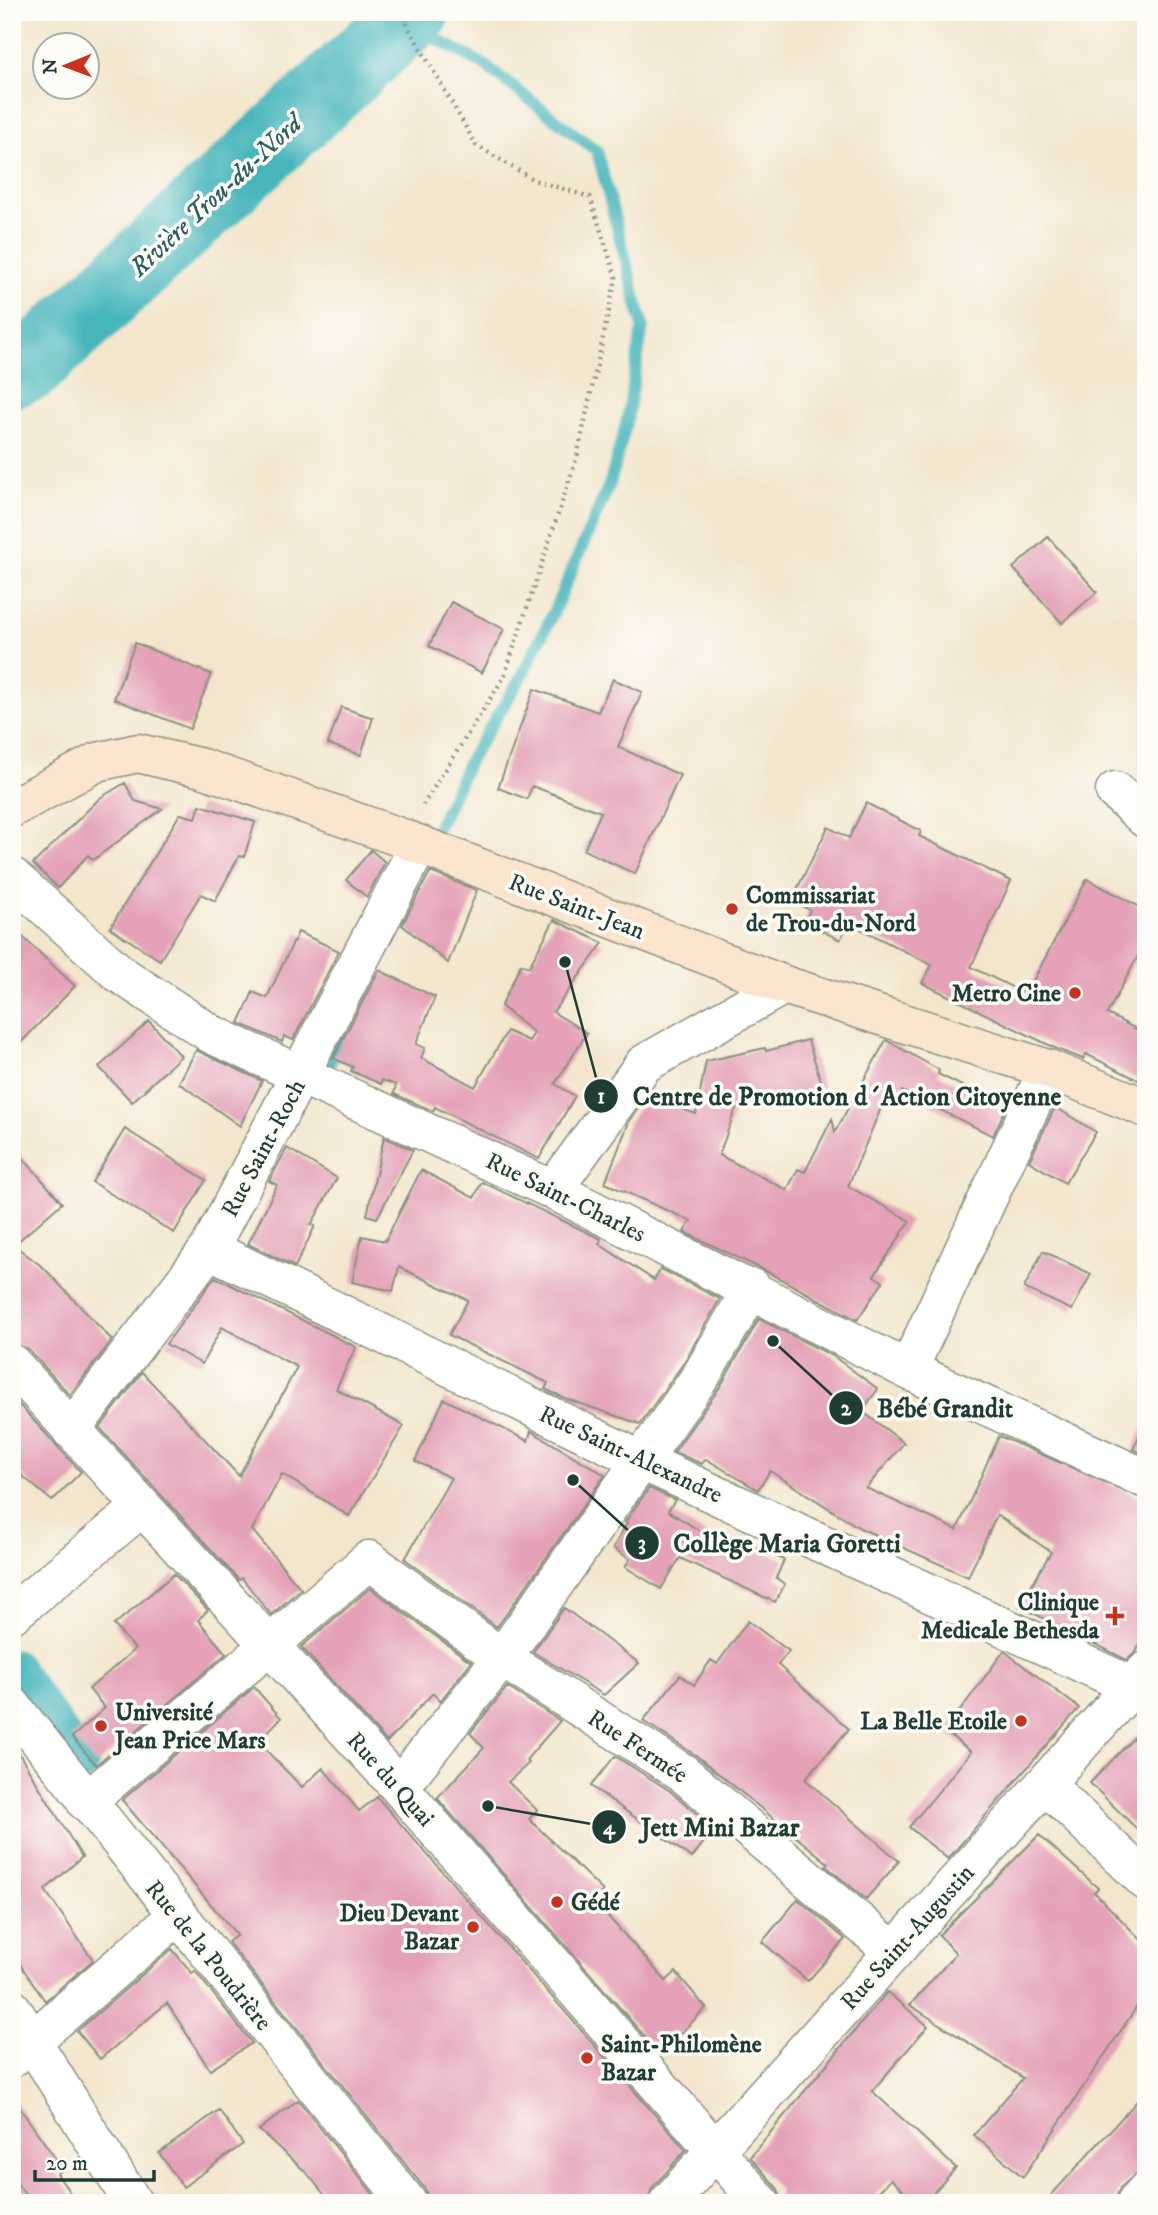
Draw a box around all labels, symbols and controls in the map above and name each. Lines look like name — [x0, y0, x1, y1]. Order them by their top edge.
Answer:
north arrow — [32, 32, 102, 102]
text: N — [39, 58, 62, 74]
water label: Rivière Trou-du-Nord — [122, 105, 312, 285]
street label: Rue Saint-Jean — [504, 867, 649, 947]
place label: Commissariat de Trou-du-Nord — [746, 881, 917, 939]
marker: Commissariat de Trou-du-Nord — [724, 901, 740, 917]
place label: Metro Cine — [952, 979, 1061, 1009]
marker: Metro Cine — [1067, 985, 1083, 1001]
callout: Centre de Promotion d´Action Citoyenne — [584, 1072, 1075, 1119]
street label: Rue Saint-Roch — [215, 1074, 313, 1223]
text: Centre de Promotion d´Action Citoyenne — [633, 1081, 1061, 1114]
text: 1 — [597, 1084, 605, 1110]
street label: Rue Saint-Charles — [481, 1146, 650, 1250]
callout: Bébé Grandit — [828, 1384, 1027, 1431]
text: Bébé Grandit — [877, 1393, 1014, 1426]
text: 2 — [841, 1396, 852, 1422]
street label: Rue Saint-Alexandre — [534, 1399, 727, 1511]
callout: Collège Maria Goretti — [624, 1519, 915, 1566]
text: Collège Maria Goretti — [673, 1528, 901, 1561]
text: 3 — [638, 1531, 646, 1557]
place label: Clinique Medicale Bethesda — [921, 1588, 1100, 1646]
marker: Clinique Medicale Bethesda — [1105, 1606, 1125, 1626]
place label: Université Jean Price Mars — [112, 1698, 266, 1756]
street label: Rue Fermée — [582, 1703, 693, 1790]
place label: La Belle Etoile — [860, 1707, 1007, 1737]
marker: La Belle Etoile — [1013, 1713, 1029, 1729]
marker: Université Jean Price Mars — [93, 1718, 109, 1734]
street label: Rue du Quai — [340, 1726, 441, 1833]
callout: Jett Mini Bazar — [591, 1804, 813, 1851]
text: Jett Mini Bazar — [638, 1812, 800, 1845]
text: 4 — [603, 1815, 616, 1841]
street label: Rue Saint-Augustin — [834, 1858, 981, 2017]
street label: Rue de la Poudrière — [138, 1874, 278, 2037]
place label: Gédé — [571, 1888, 621, 1918]
marker: Gédé — [549, 1894, 565, 1910]
place label: Dieu Devant Bazar — [340, 1899, 460, 1957]
marker: Dieu Devant Bazar — [465, 1919, 481, 1935]
place label: Saint-Philomène Bazar — [601, 2030, 762, 2088]
marker: Saint-Philomène Bazar — [579, 2050, 595, 2066]
scale bar — [35, 2138, 154, 2182]
text: 20 m — [46, 2151, 88, 2177]

